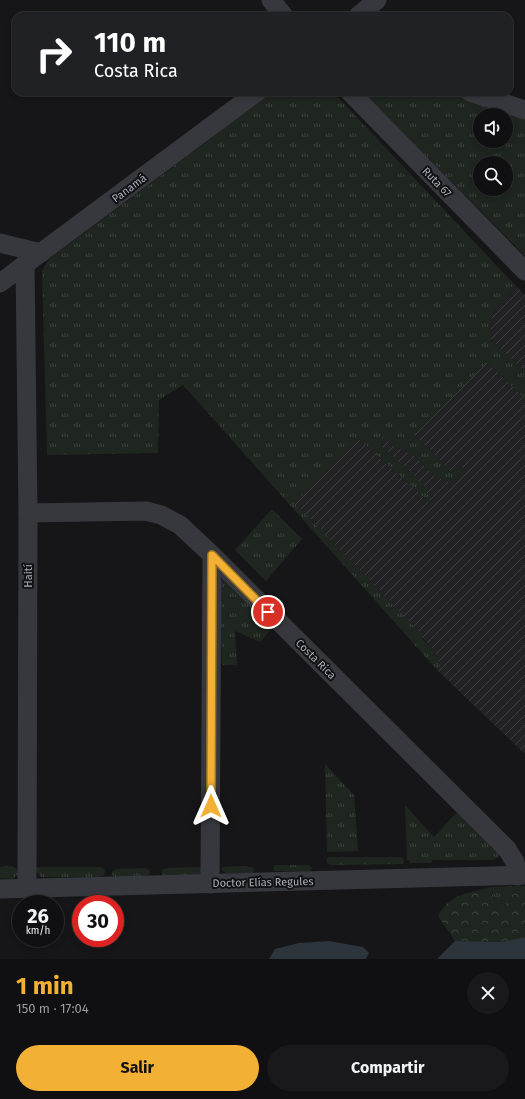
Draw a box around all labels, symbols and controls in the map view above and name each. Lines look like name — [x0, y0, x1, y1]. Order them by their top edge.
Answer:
text: 110 m — [94, 26, 166, 59]
icon: right — [28, 28, 80, 80]
text: Costa Rica — [94, 60, 178, 82]
map controls — [473, 108, 513, 196]
button: sound — [473, 108, 513, 148]
button: search — [473, 156, 513, 196]
street label: Ruta 67 — [419, 165, 454, 200]
street label: Panamá — [110, 171, 149, 206]
street label: Haití — [22, 564, 35, 588]
pin — [251, 595, 285, 629]
icon: arrive — [257, 601, 279, 623]
street label: Costa Rica — [293, 637, 338, 682]
position arrow — [190, 785, 232, 827]
street label: Doctor Elías Regules — [212, 875, 314, 890]
speed limit sign: 30 — [72, 895, 124, 947]
text: 26 — [27, 904, 49, 928]
text: km/h — [26, 925, 50, 937]
text: 1 min — [16, 972, 74, 1000]
button: close — [467, 972, 509, 1014]
text: 150 m · 17:04 — [16, 1001, 89, 1016]
button: Salir — [16, 1045, 259, 1091]
button: Compartir — [267, 1045, 509, 1091]

